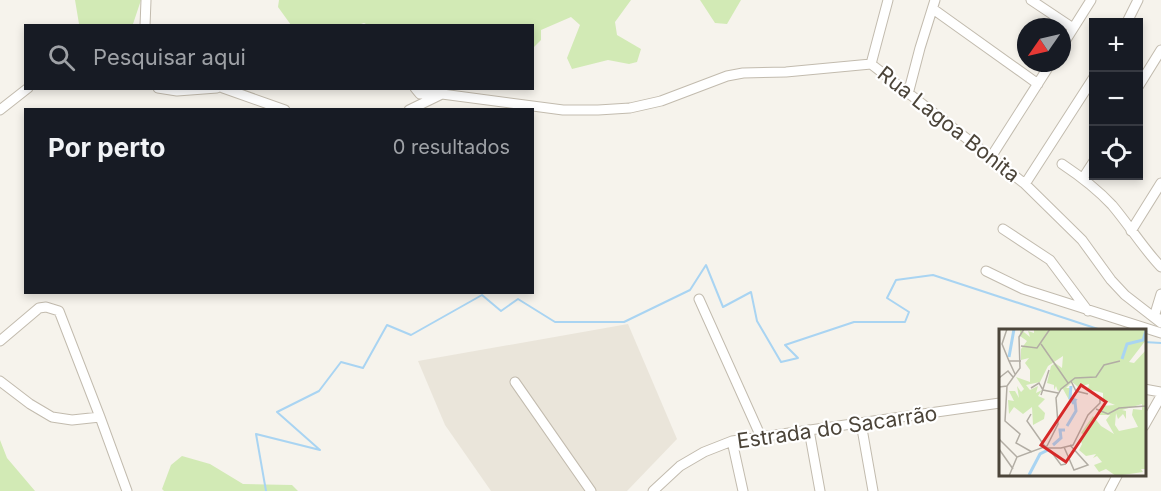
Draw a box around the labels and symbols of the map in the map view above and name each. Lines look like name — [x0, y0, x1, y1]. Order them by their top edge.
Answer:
north arrow — [1017, 18, 1071, 72]
street label: Rua Lagoa Bonita — [873, 61, 1025, 187]
inset map — [999, 329, 1146, 476]
street label: Estrada do Sacarrão — [735, 401, 939, 453]

